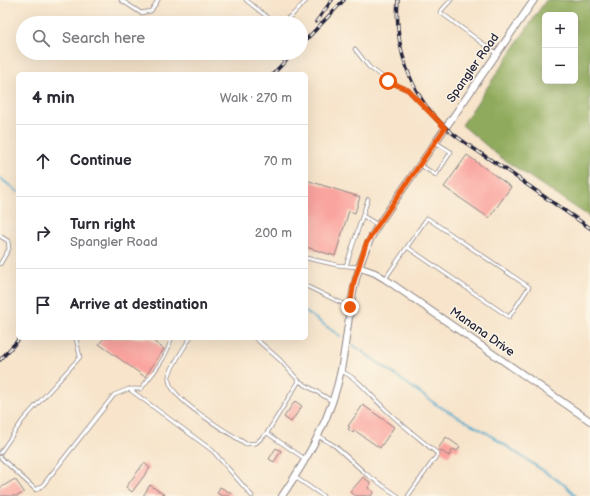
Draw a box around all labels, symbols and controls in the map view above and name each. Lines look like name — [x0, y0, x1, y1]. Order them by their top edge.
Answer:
map controls — [542, 12, 578, 84]
button: + — [542, 12, 578, 48]
search box — [16, 16, 308, 60]
icon: search — [30, 27, 52, 49]
text: Search here — [62, 29, 145, 48]
street label: Spangler Road — [444, 30, 502, 105]
button: − — [542, 48, 578, 84]
route start — [379, 72, 397, 90]
text: 4 min — [32, 88, 75, 108]
text: Walk · 270 m — [220, 90, 292, 106]
icon: ahead — [32, 150, 54, 172]
text: Continue — [70, 151, 132, 170]
text: 70 m — [264, 153, 292, 169]
text: Turn right — [70, 215, 135, 234]
icon: right — [32, 222, 54, 244]
text: 200 m — [255, 225, 292, 241]
text: Spangler Road — [70, 234, 158, 250]
icon: arrive — [32, 294, 54, 316]
text: Arrive at destination — [70, 295, 208, 314]
route end — [341, 298, 359, 316]
street label: Manana Drive — [447, 304, 517, 360]

